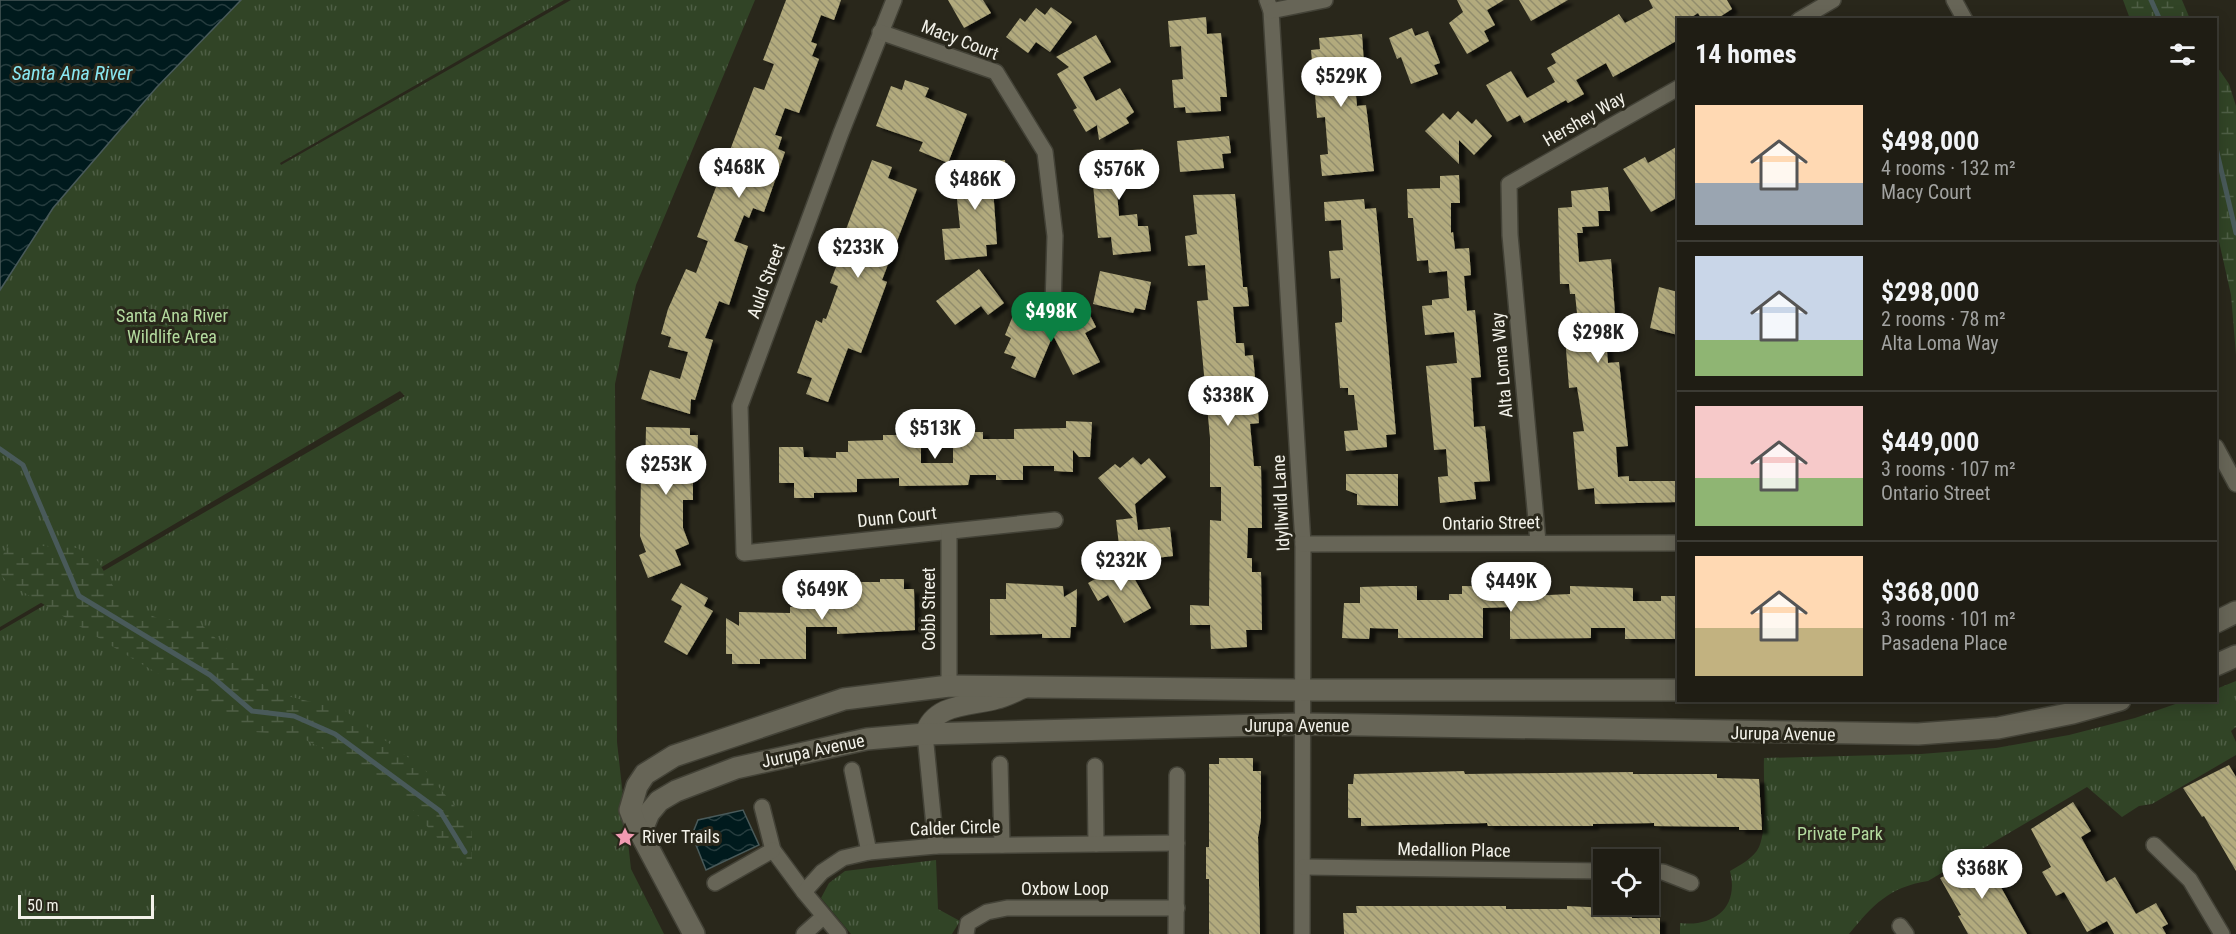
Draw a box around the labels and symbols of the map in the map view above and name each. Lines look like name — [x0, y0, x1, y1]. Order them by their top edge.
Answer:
street label: Macy Court — [918, 15, 1002, 64]
pin: $529K — [1299, 57, 1383, 108]
water label: Santa Ana River — [12, 61, 133, 85]
street label: Hershey Way — [1539, 86, 1629, 151]
pin: $468K — [697, 148, 781, 199]
pin: $576K — [1077, 150, 1161, 201]
pin: $486K — [933, 160, 1017, 211]
pin: $233K — [816, 228, 900, 279]
street label: Auld Street — [742, 240, 789, 321]
pin: $498K — [1009, 292, 1093, 343]
park label: Santa Ana River Wildlife Area — [116, 305, 228, 347]
street label: Alta Loma Way — [1486, 311, 1517, 419]
pin: $298K — [1556, 313, 1640, 364]
pin: $338K — [1186, 376, 1270, 427]
pin: $513K — [893, 409, 977, 460]
pin: $253K — [624, 445, 708, 496]
street label: Idyllwild Lane — [1267, 454, 1294, 552]
street label: Dunn Court — [856, 502, 938, 531]
street label: Ontario Street — [1442, 511, 1540, 534]
pin: $232K — [1079, 541, 1163, 592]
pin: $449K — [1469, 562, 1553, 613]
street label: Cobb Street — [918, 567, 939, 651]
pin: $649K — [780, 570, 864, 621]
street label: Jurupa Avenue — [1244, 715, 1350, 736]
street label: Jurupa Avenue — [1730, 722, 1836, 745]
street label: Jurupa Avenue — [759, 729, 866, 772]
street label: Calder Circle — [909, 815, 1001, 840]
park label: Private Park — [1797, 823, 1883, 844]
place icon: River Trails — [613, 825, 637, 849]
place label: River Trails — [642, 826, 720, 847]
street label: Medallion Place — [1397, 838, 1511, 861]
pin: $368K — [1940, 849, 2024, 900]
street label: Oxbow Loop — [1021, 878, 1109, 899]
scale bar — [18, 892, 154, 920]

